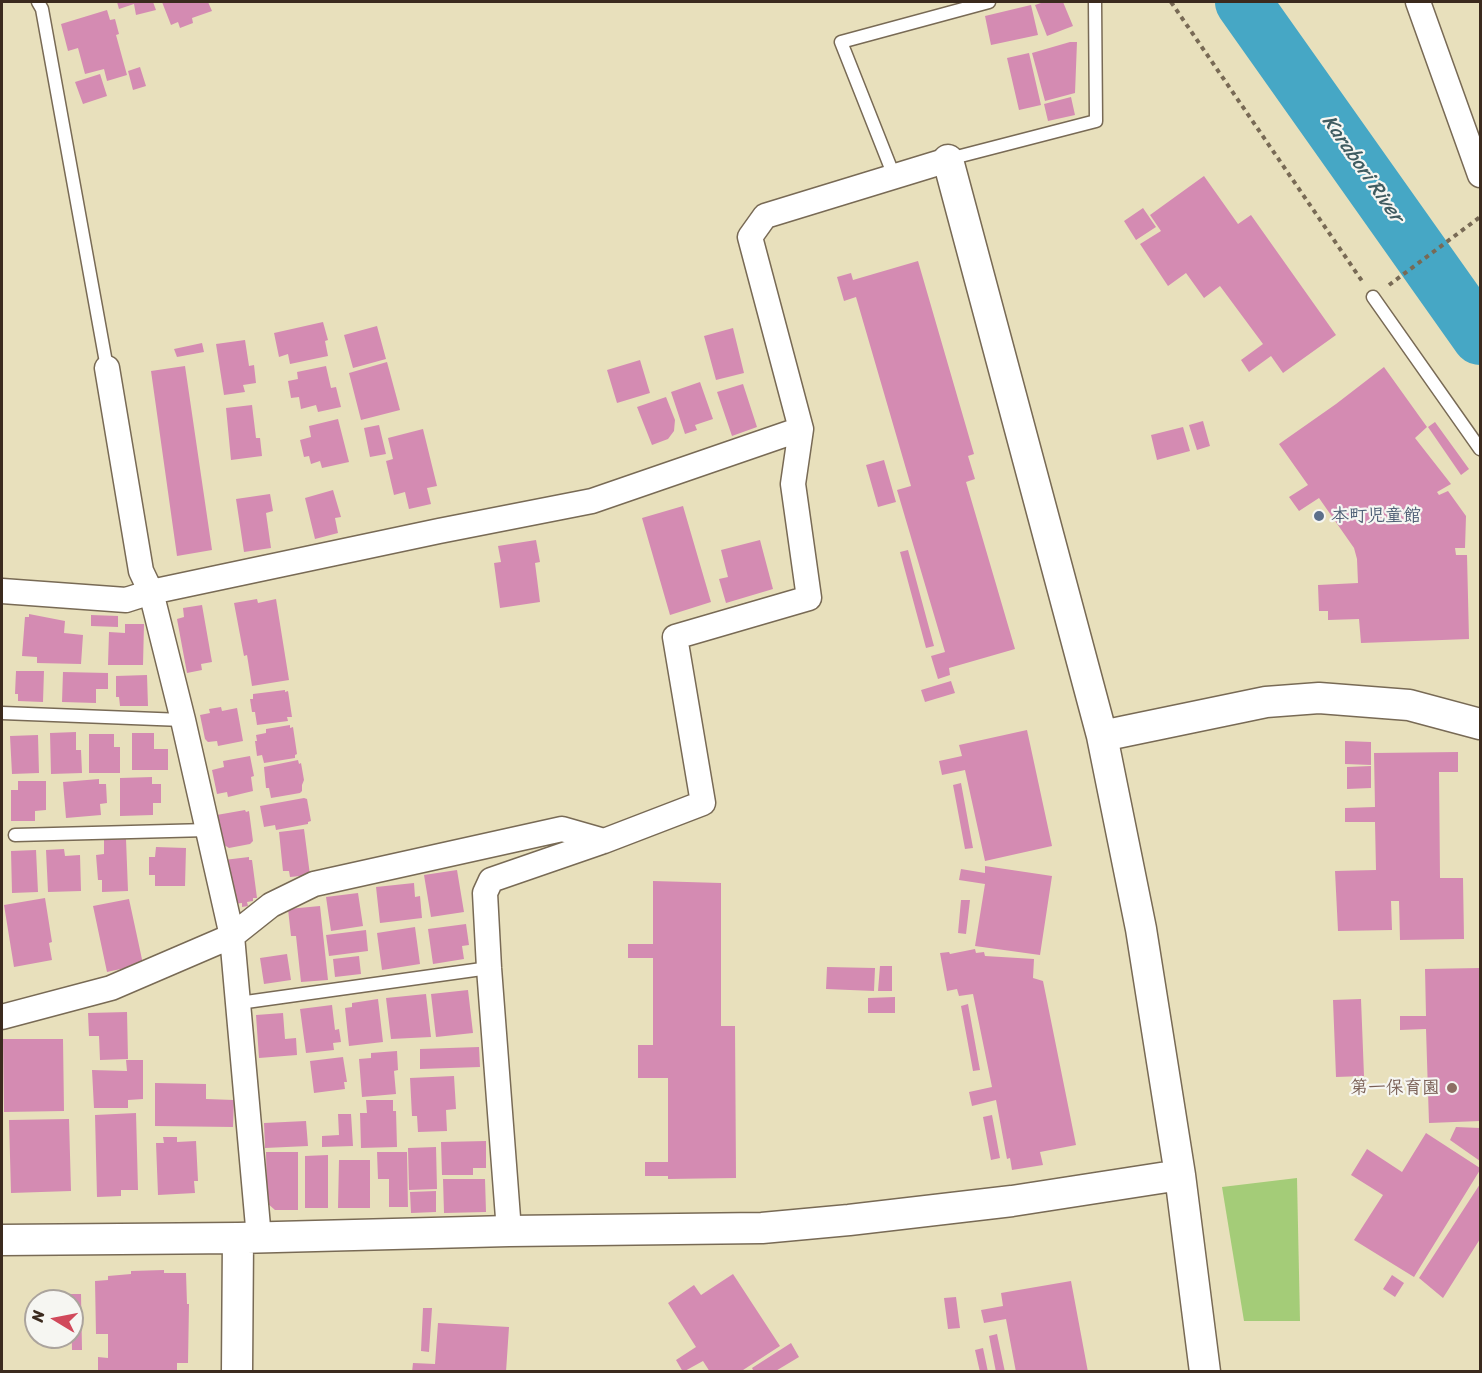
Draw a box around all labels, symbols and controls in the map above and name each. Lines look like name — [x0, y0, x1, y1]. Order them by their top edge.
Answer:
water label: Karabori River — [1316, 111, 1408, 227]
place label: 本町児童館 — [1331, 505, 1421, 527]
marker: 本町児童館 — [1312, 509, 1326, 523]
place label: 第一保育園 — [1350, 1077, 1440, 1099]
marker: 第一保育園 — [1445, 1081, 1459, 1095]
north arrow — [24, 1289, 84, 1349]
text: N — [23, 1308, 53, 1324]

